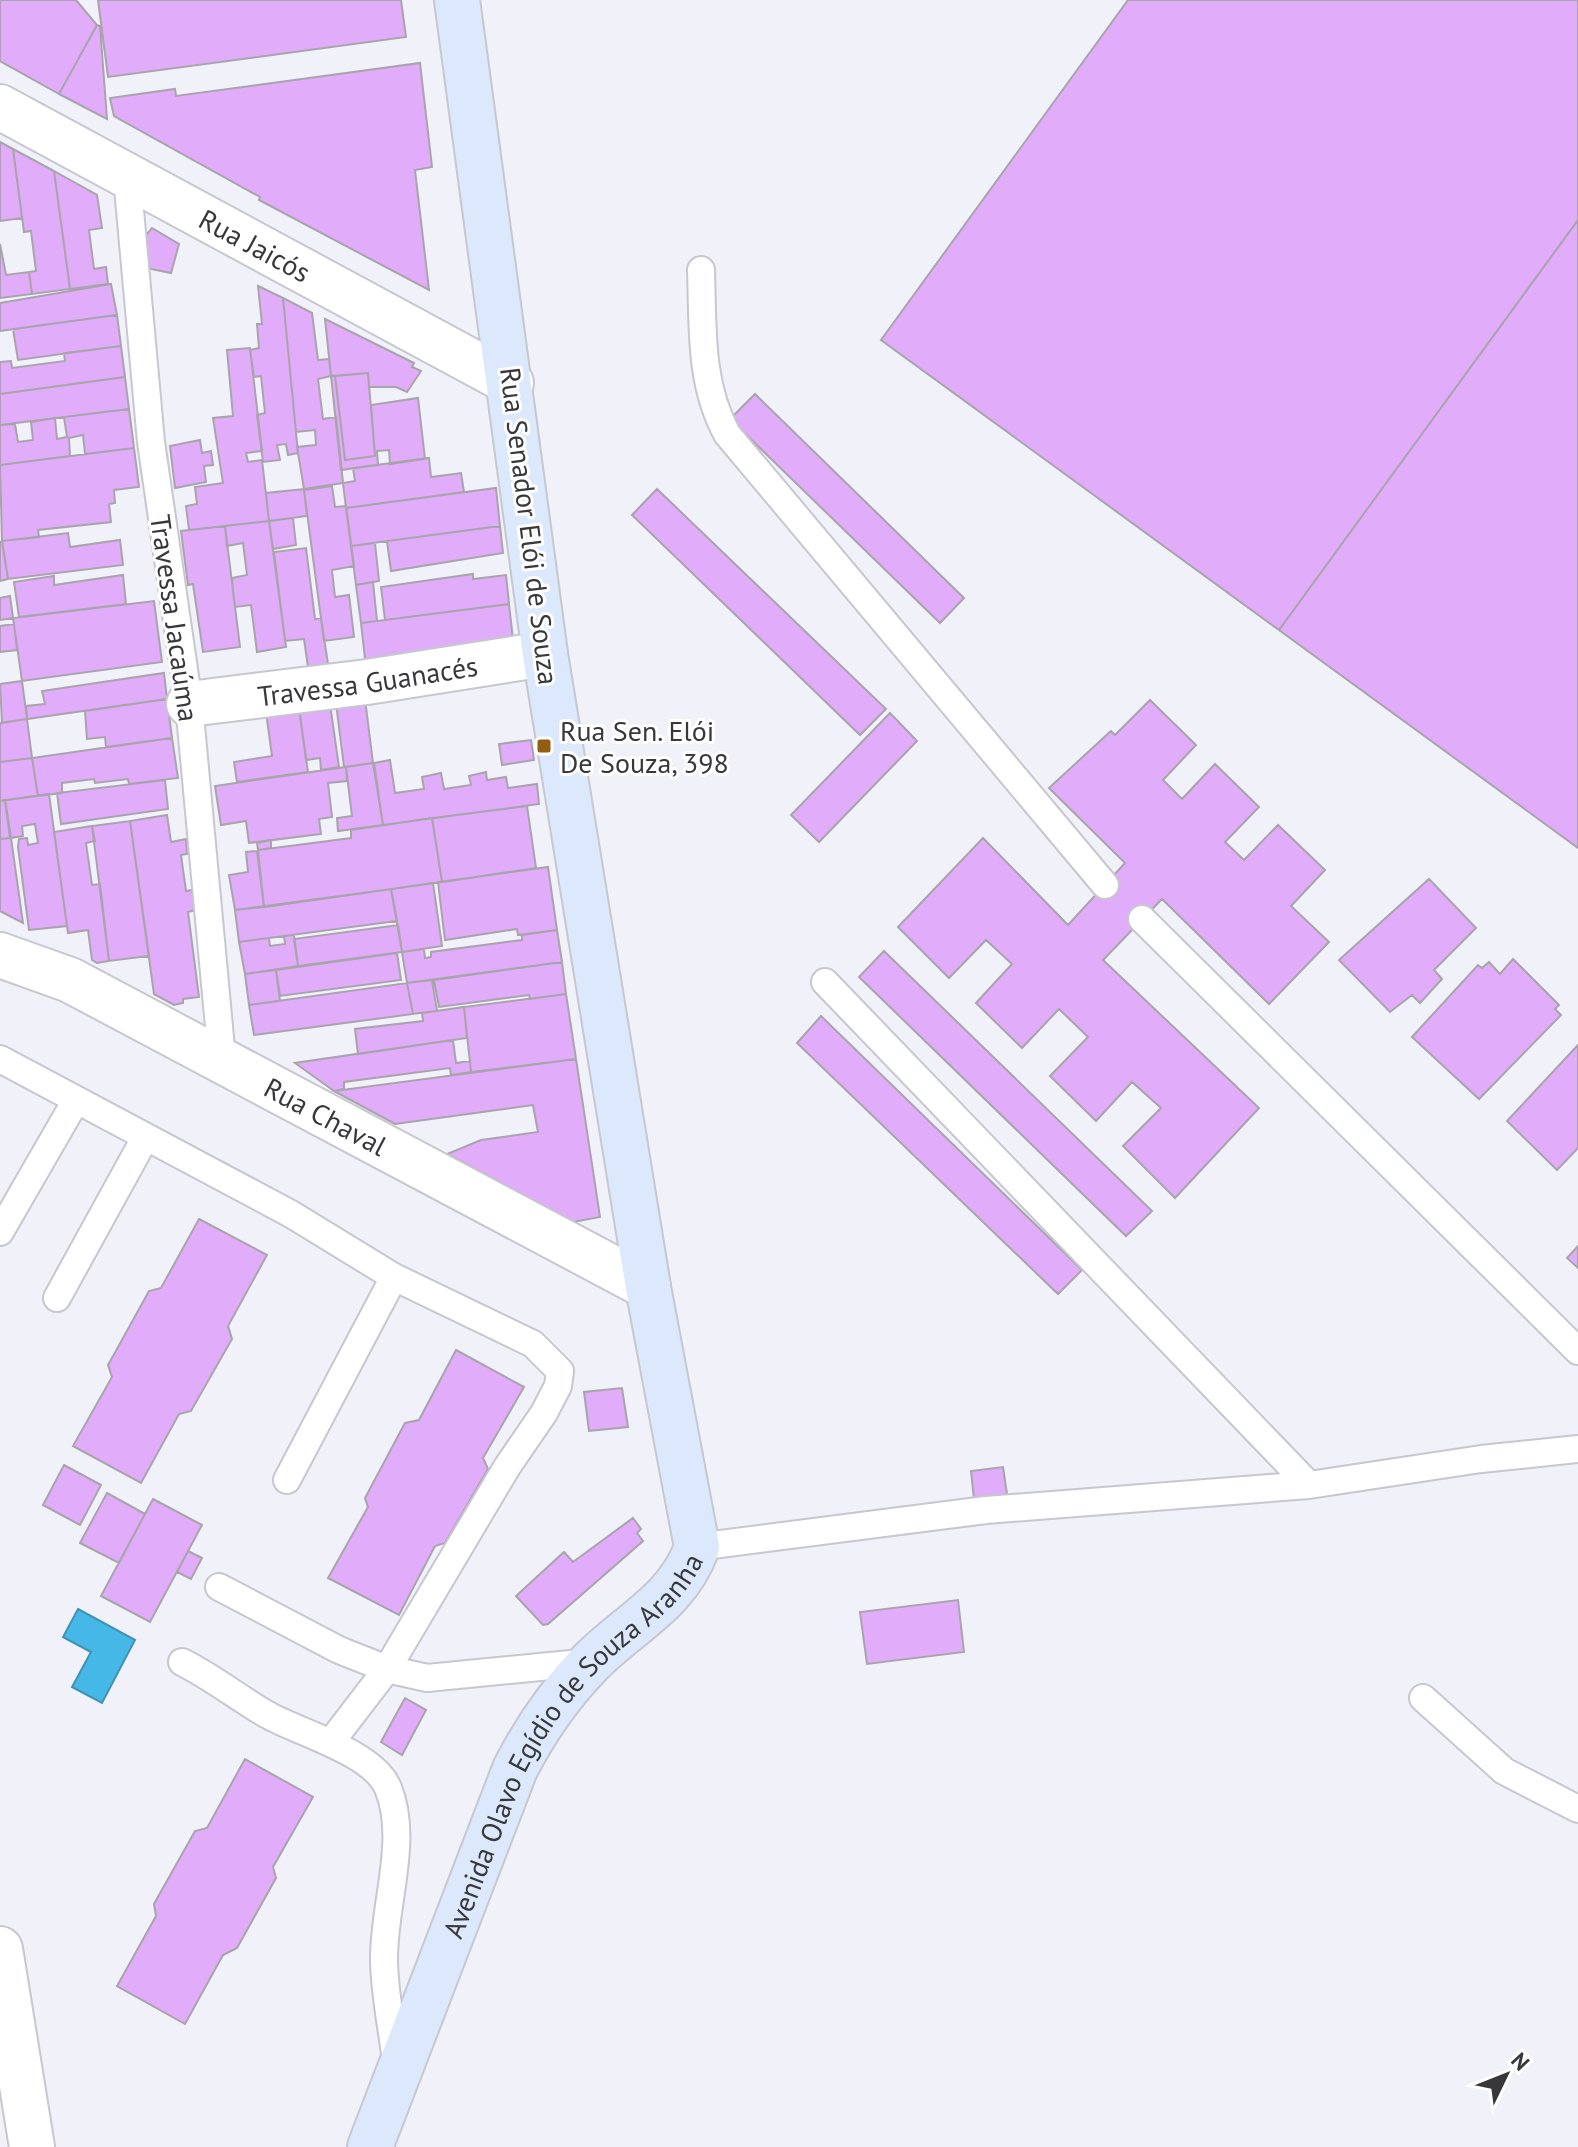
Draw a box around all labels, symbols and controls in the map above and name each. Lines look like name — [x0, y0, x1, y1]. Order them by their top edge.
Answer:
street label: Rua Jaicós — [193, 200, 317, 290]
street label: Rua Senador Elói de Souza — [492, 365, 568, 687]
street label: Travessa Jacaúma — [142, 512, 208, 724]
street label: Travessa Guanacés — [255, 646, 480, 714]
place label: Rua Sen. Elói De Souza, 398 — [560, 712, 729, 781]
marker: Rua Sen. Elói De Souza, 398 — [535, 737, 553, 755]
street label: Rua Chaval — [258, 1068, 394, 1164]
street label: Avenida Olavo Egídio de Souza Aranha — [434, 1547, 711, 1943]
north arrow — [1466, 2035, 1546, 2115]
text: N — [1505, 2047, 1536, 2076]

